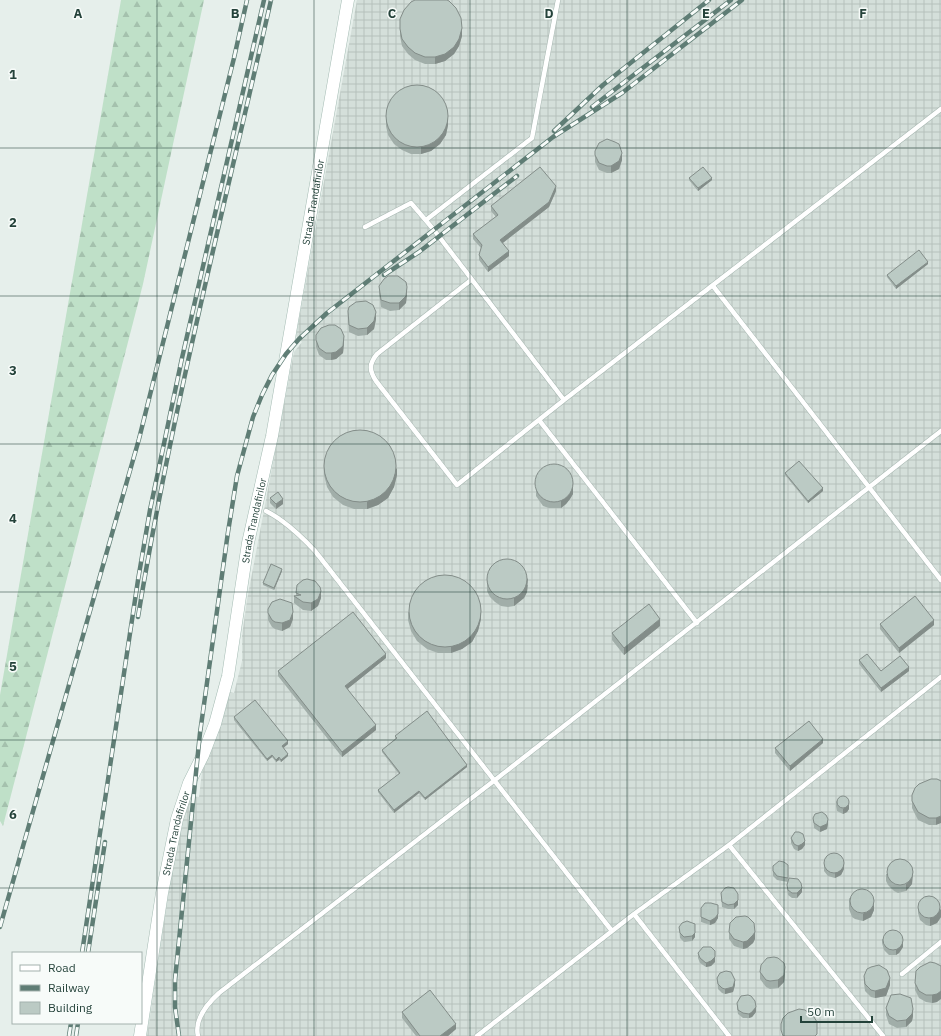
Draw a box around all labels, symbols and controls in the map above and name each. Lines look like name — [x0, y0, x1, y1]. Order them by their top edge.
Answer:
text: A — [74, 5, 83, 22]
text: B — [231, 5, 240, 22]
text: C — [388, 5, 397, 22]
text: D — [544, 5, 554, 22]
text: E — [702, 5, 710, 22]
text: F — [859, 5, 867, 22]
text: 1 — [9, 66, 17, 83]
street label: Strada Trandafirilor — [299, 158, 327, 246]
text: 2 — [9, 214, 17, 231]
text: 3 — [9, 362, 17, 379]
street label: Strada Trandafirilor — [239, 476, 269, 564]
text: 4 — [9, 510, 17, 527]
text: 5 — [9, 658, 17, 675]
street label: Strada Trandafirilor — [160, 789, 193, 877]
text: 6 — [9, 806, 17, 823]
legend — [12, 952, 142, 1024]
text: Road — [48, 960, 76, 975]
text: Railway — [48, 980, 90, 995]
scale bar — [801, 998, 872, 1024]
text: Building — [48, 1000, 93, 1015]
text: 50 m — [807, 1004, 835, 1019]

